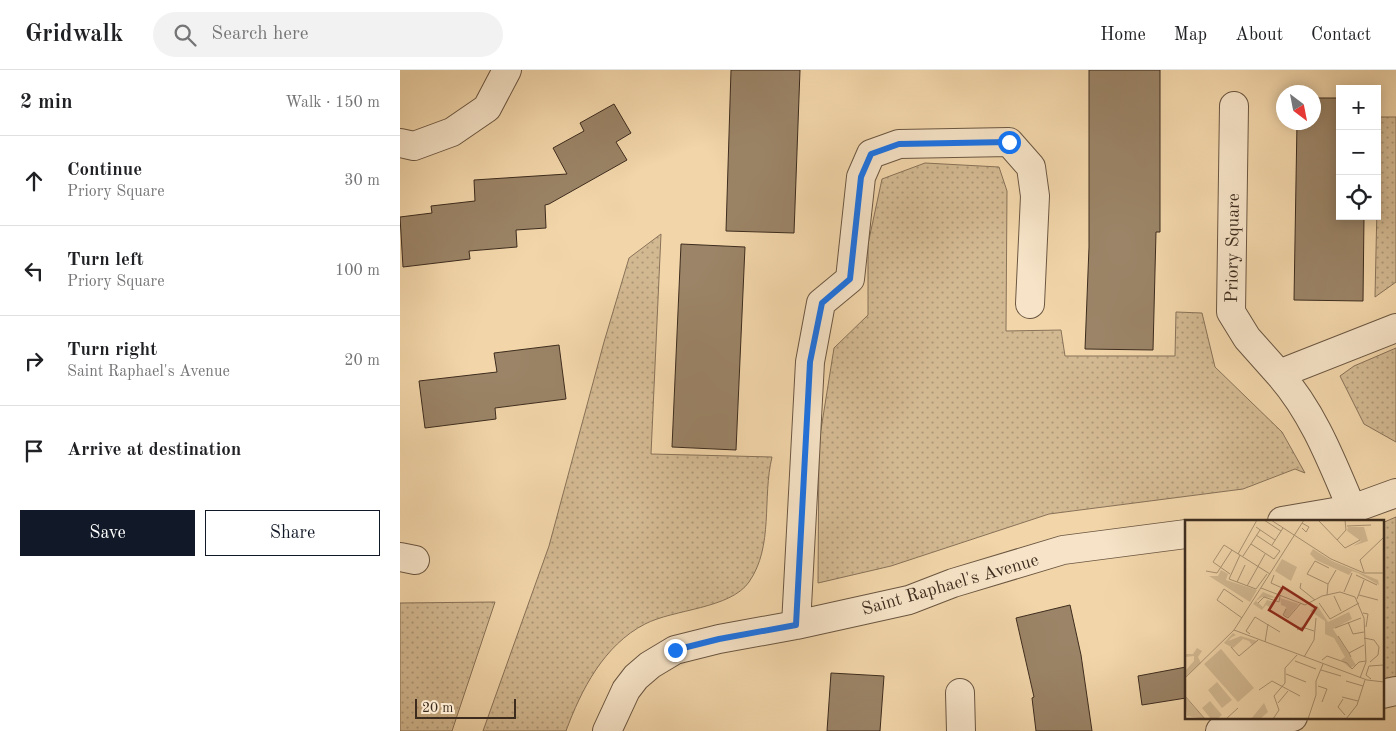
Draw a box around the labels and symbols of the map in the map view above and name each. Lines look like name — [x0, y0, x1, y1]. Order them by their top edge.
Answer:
north arrow — [1276, 85, 1321, 130]
route start — [998, 131, 1021, 154]
street label: Priory Square — [1223, 193, 1243, 303]
inset map — [1185, 520, 1384, 718]
street label: Saint Raphael's Avenue — [860, 551, 1041, 619]
route end — [664, 639, 687, 662]
scale bar — [415, 696, 516, 719]

